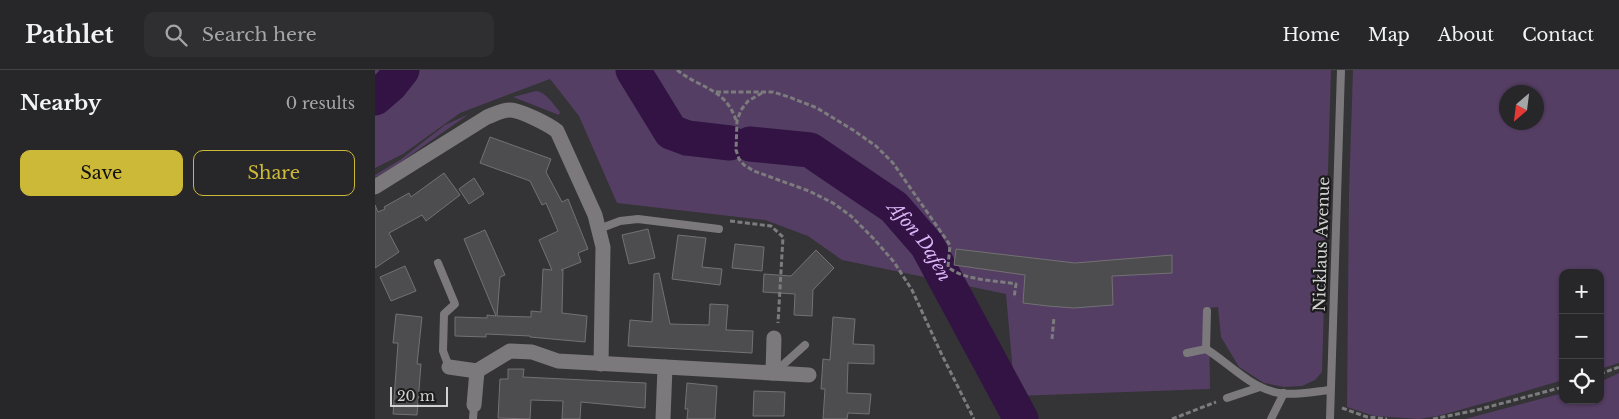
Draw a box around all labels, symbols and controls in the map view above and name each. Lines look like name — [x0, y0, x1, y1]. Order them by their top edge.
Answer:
search box — [144, 12, 494, 57]
text: Pathlet — [25, 20, 114, 49]
icon: search — [162, 21, 190, 49]
text: Search here — [202, 23, 317, 46]
text: Home — [1282, 24, 1340, 46]
text: Map — [1368, 24, 1410, 46]
text: About — [1438, 24, 1494, 46]
text: Contact — [1522, 24, 1594, 46]
north arrow — [1499, 85, 1544, 130]
text: Nearby — [20, 90, 101, 116]
text: 0 results — [286, 93, 355, 113]
button: Save — [20, 150, 183, 196]
button: Share — [193, 150, 355, 196]
street label: Nicklaus Avenue — [1309, 176, 1333, 312]
water label: Afon Dafen — [882, 195, 956, 285]
map controls — [1559, 269, 1604, 404]
button: + — [1559, 269, 1604, 314]
button: − — [1559, 314, 1604, 359]
button: locate — [1559, 359, 1604, 404]
scale bar — [390, 384, 447, 407]
text: 20 m — [397, 387, 435, 405]

